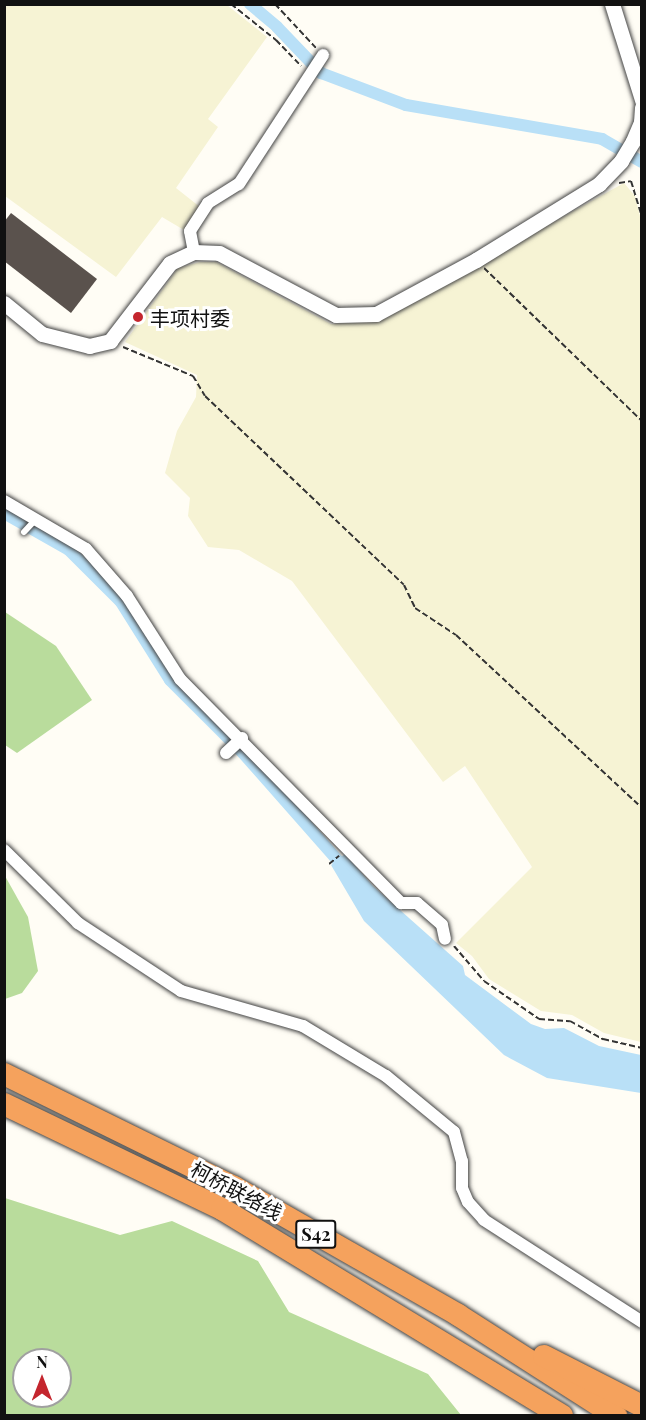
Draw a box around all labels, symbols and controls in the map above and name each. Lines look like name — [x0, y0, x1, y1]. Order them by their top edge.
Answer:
place label: 丰项村委 — [150, 305, 230, 329]
marker: 丰项村委 — [131, 310, 145, 324]
street label: 柯桥联络线 — [187, 1156, 287, 1224]
road number: S42 — [295, 1219, 337, 1249]
north arrow — [12, 1348, 72, 1408]
text: N — [36, 1351, 48, 1372]

